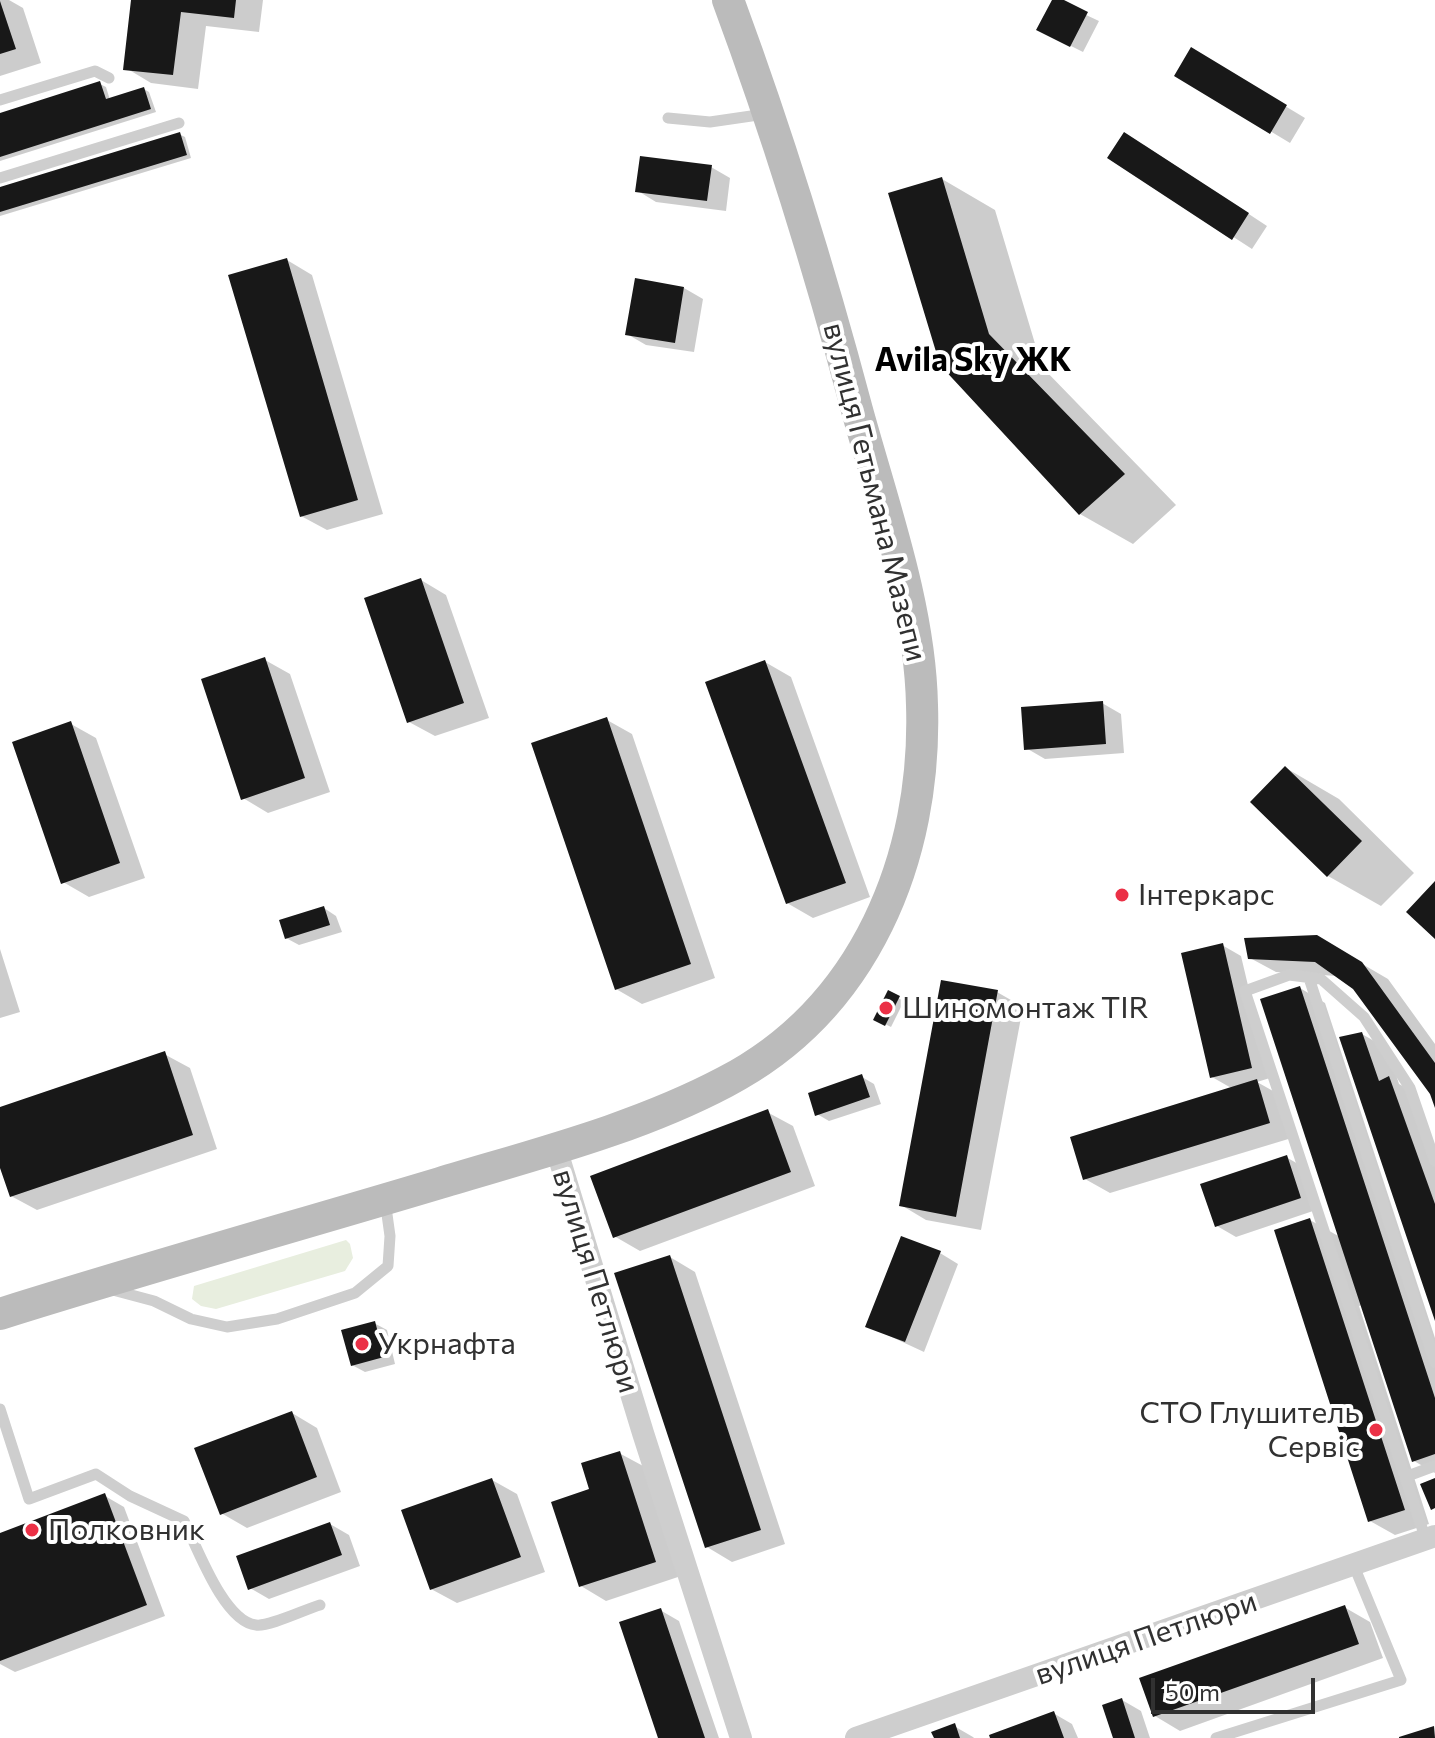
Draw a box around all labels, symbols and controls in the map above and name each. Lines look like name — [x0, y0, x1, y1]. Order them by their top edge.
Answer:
street label: вулиця Гетьмана Мазепи — [815, 319, 935, 665]
district label: Avila Sky ЖК — [874, 341, 1072, 379]
place label: Інтеркарс — [1138, 877, 1275, 913]
marker: Інтеркарс — [1113, 886, 1131, 904]
place label: Шиномонтаж TIR — [902, 990, 1149, 1026]
marker: Шиномонтаж TIR — [877, 999, 895, 1017]
street label: вулиця Петлюри — [545, 1165, 647, 1397]
place label: Укрнафта — [378, 1326, 516, 1362]
marker: Укрнафта — [353, 1335, 371, 1353]
place label: СТО Глушитель Сервіс — [1140, 1395, 1360, 1466]
marker: СТО Глушитель Сервіс — [1367, 1421, 1385, 1439]
place label: Полковник — [48, 1512, 205, 1548]
marker: Полковник — [23, 1521, 41, 1539]
street label: вулиця Петлюри — [1030, 1583, 1262, 1693]
scale bar — [1155, 1662, 1319, 1712]
text: 50 m — [1165, 1677, 1220, 1706]

